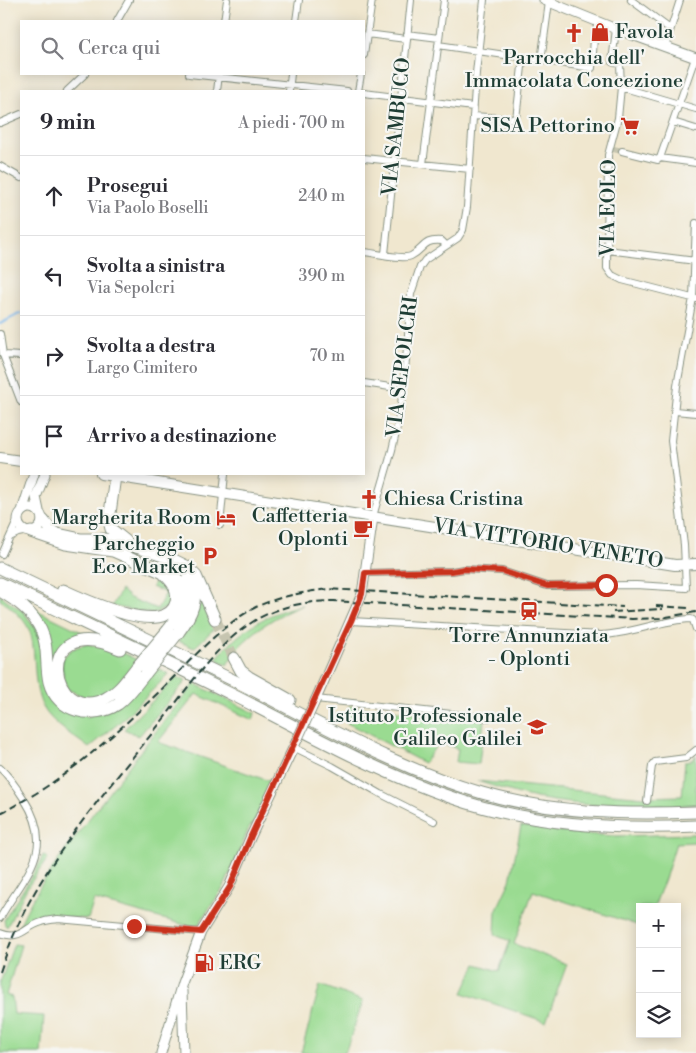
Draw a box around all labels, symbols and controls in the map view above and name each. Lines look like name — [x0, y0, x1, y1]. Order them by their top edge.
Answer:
search box — [20, 20, 365, 75]
place label: Favola — [615, 20, 674, 45]
shop icon: Favola — [589, 21, 611, 43]
church icon: Parrocchia dell' Immacolata Concezione — [563, 22, 585, 44]
icon: search — [38, 34, 66, 62]
text: Cerca qui — [78, 36, 161, 60]
place label: Parrocchia dell' Immacolata Concezione — [465, 46, 683, 94]
street label: VIA SAMBUCO — [377, 56, 417, 199]
text: 9 min — [40, 110, 95, 136]
text: A piedi · 700 m — [238, 113, 345, 133]
place label: SISA Pettorino — [480, 114, 615, 139]
supermarket icon: SISA Pettorino — [619, 115, 641, 137]
street label: VIA EOLO — [596, 159, 622, 258]
text: Prosegui — [87, 174, 168, 198]
icon: ahead — [40, 182, 68, 210]
text: 240 m — [298, 186, 345, 206]
text: Via Paolo Boselli — [87, 198, 209, 218]
text: Svolta a sinistra — [87, 254, 225, 278]
icon: left — [40, 262, 68, 290]
text: 390 m — [299, 266, 345, 286]
text: Via Sepolcri — [87, 278, 175, 298]
street label: VIA SEPOLCRI — [382, 294, 424, 440]
text: Svolta a destra — [87, 334, 215, 358]
icon: right — [40, 342, 68, 370]
text: 70 m — [309, 346, 345, 366]
text: Largo Cimitero — [87, 358, 198, 378]
icon: arrive — [40, 422, 68, 450]
text: Arrivo a destinazione — [87, 424, 277, 448]
place label: Chiesa Cristina — [384, 487, 524, 512]
church icon: Chiesa Cristina — [358, 488, 380, 510]
place label: Caffetteria Oplonti — [252, 504, 349, 552]
place label: Margherita Room — [52, 506, 211, 531]
hotel icon: Margherita Room — [215, 507, 237, 529]
street label: VIA VITTORIO VENETO — [430, 513, 665, 575]
cafe icon: Caffetteria Oplonti — [352, 517, 374, 539]
place label: Parcheggio Eco Market — [92, 532, 195, 580]
parking icon: Parcheggio Eco Market — [199, 545, 221, 567]
route start — [595, 574, 618, 597]
station icon: Torre Annunziata - Oplonti — [518, 600, 540, 622]
place label: Torre Annunziata - Oplonti — [449, 624, 610, 672]
place label: Istituto Professionale Galileo Galilei — [328, 704, 522, 752]
school or university icon: Istituto Professionale Galileo Galilei — [526, 716, 548, 738]
map controls — [636, 903, 681, 1038]
button: + — [636, 903, 681, 948]
route end — [123, 915, 146, 938]
button: − — [636, 948, 681, 993]
place label: ERG — [219, 951, 261, 976]
fuel station icon: ERG — [193, 952, 215, 974]
button: layers — [636, 993, 681, 1038]

